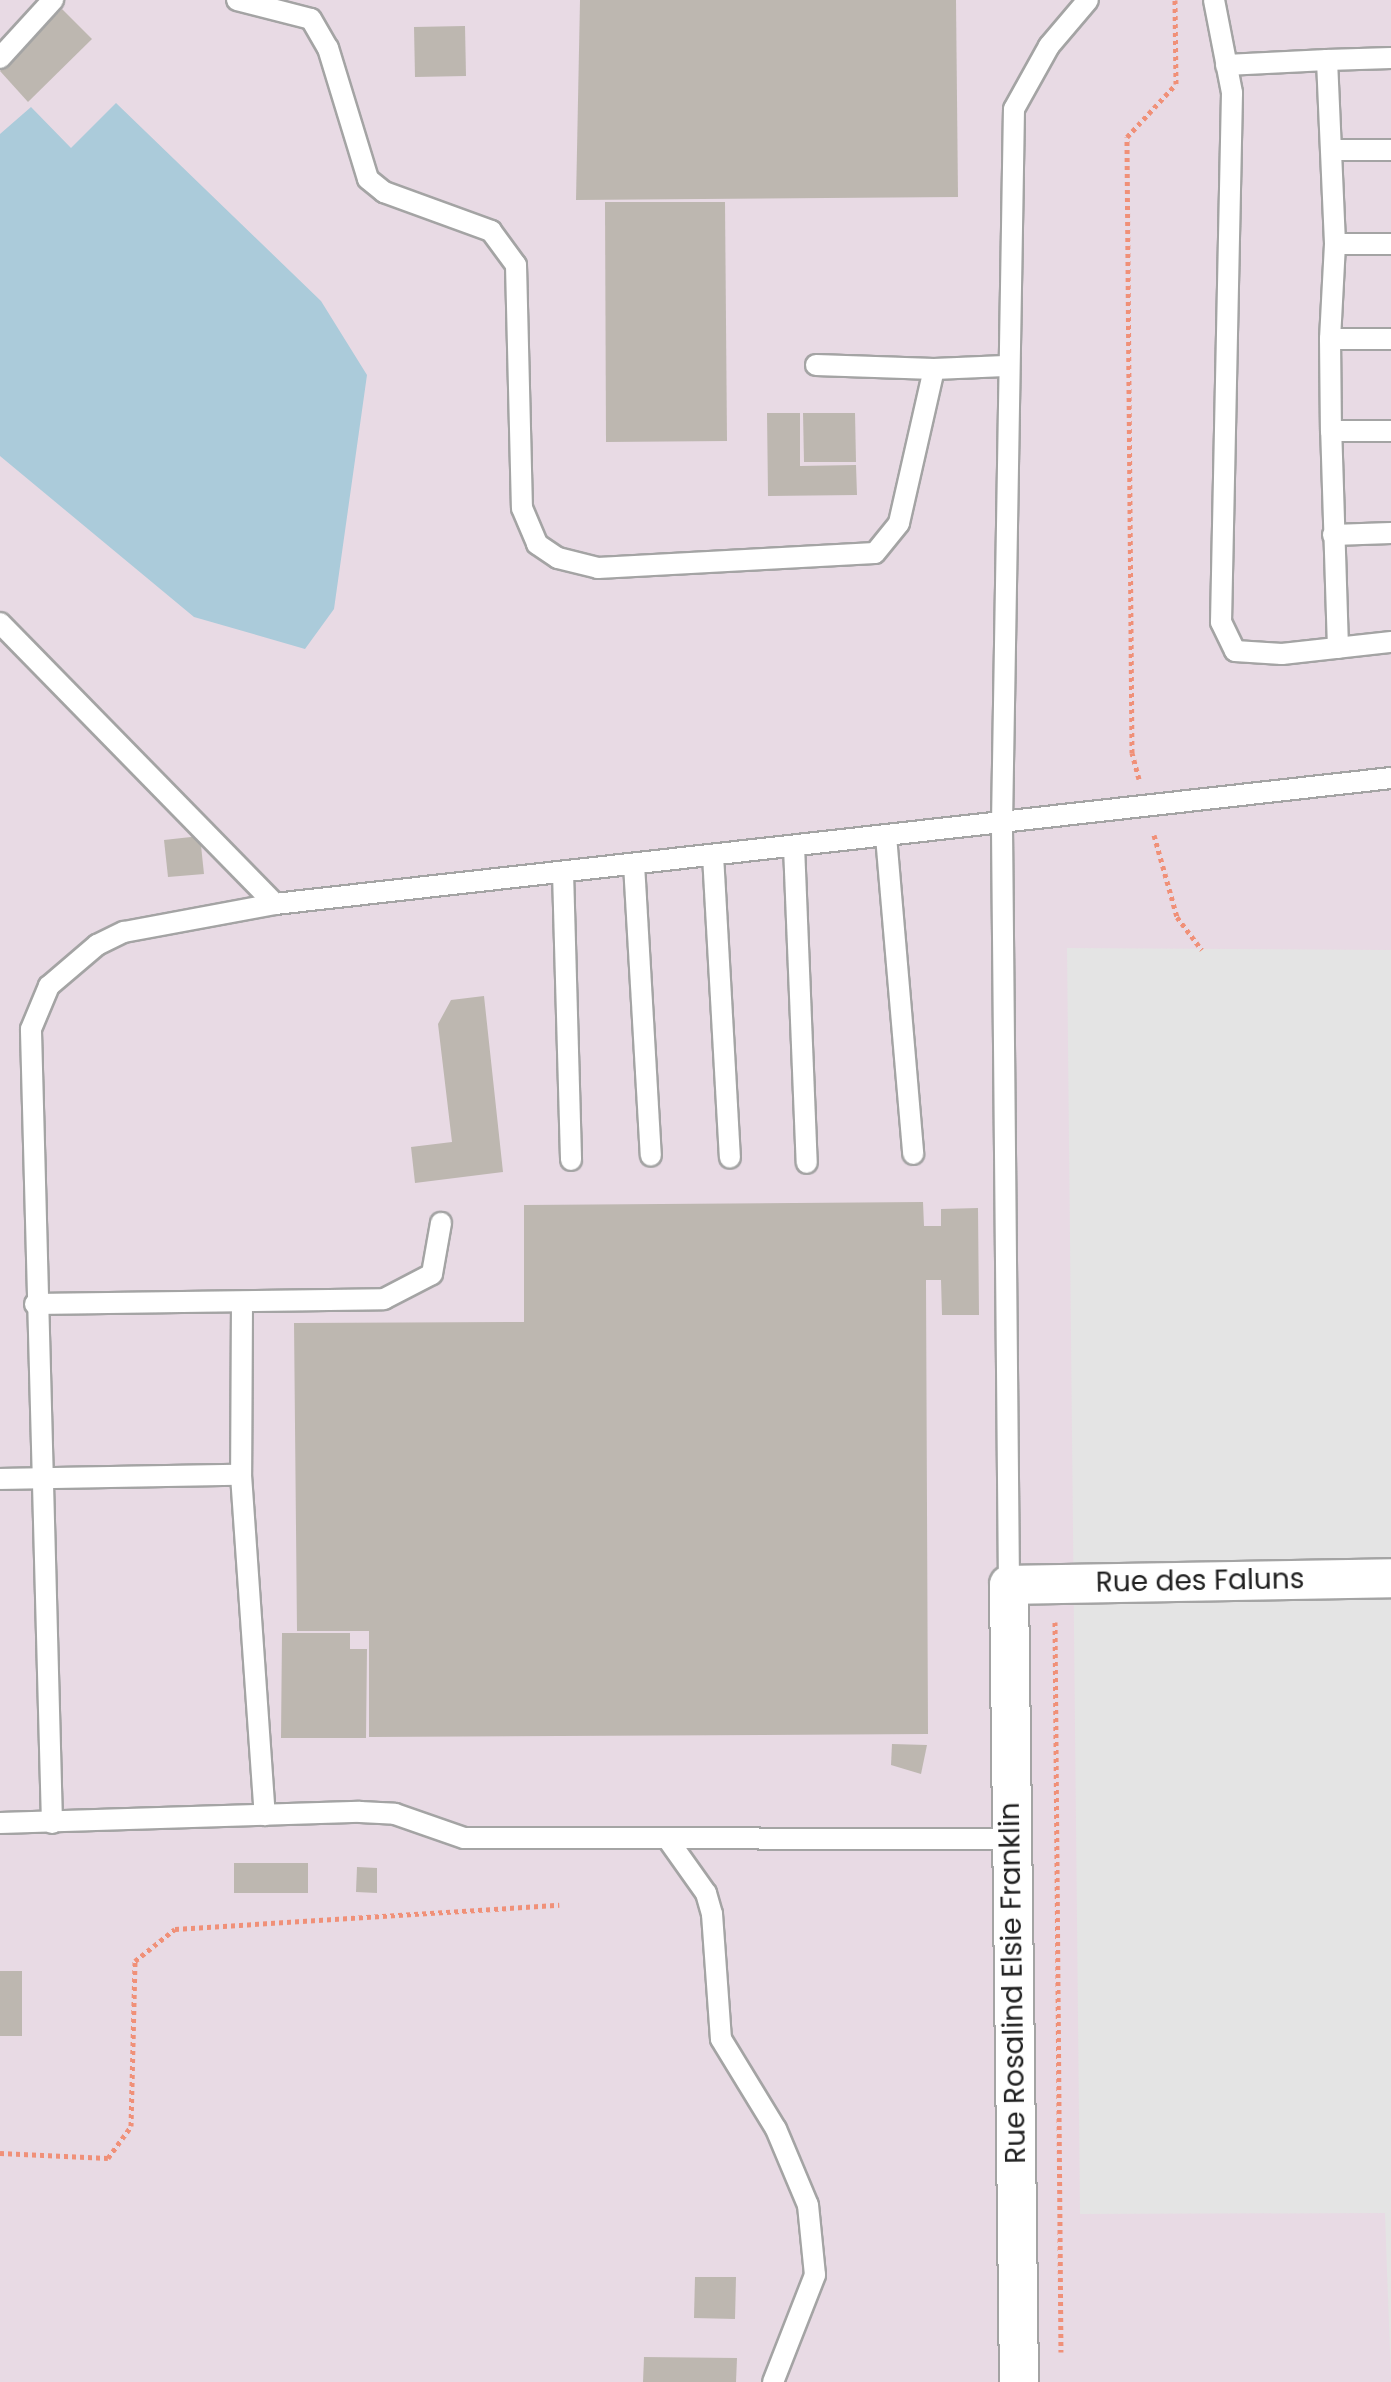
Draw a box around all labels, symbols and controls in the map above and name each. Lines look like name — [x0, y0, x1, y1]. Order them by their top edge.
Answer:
street label: Rue des Faluns — [1095, 1562, 1305, 1600]
street label: Rue Rosalind Elsie Franklin — [993, 1802, 1033, 2164]

